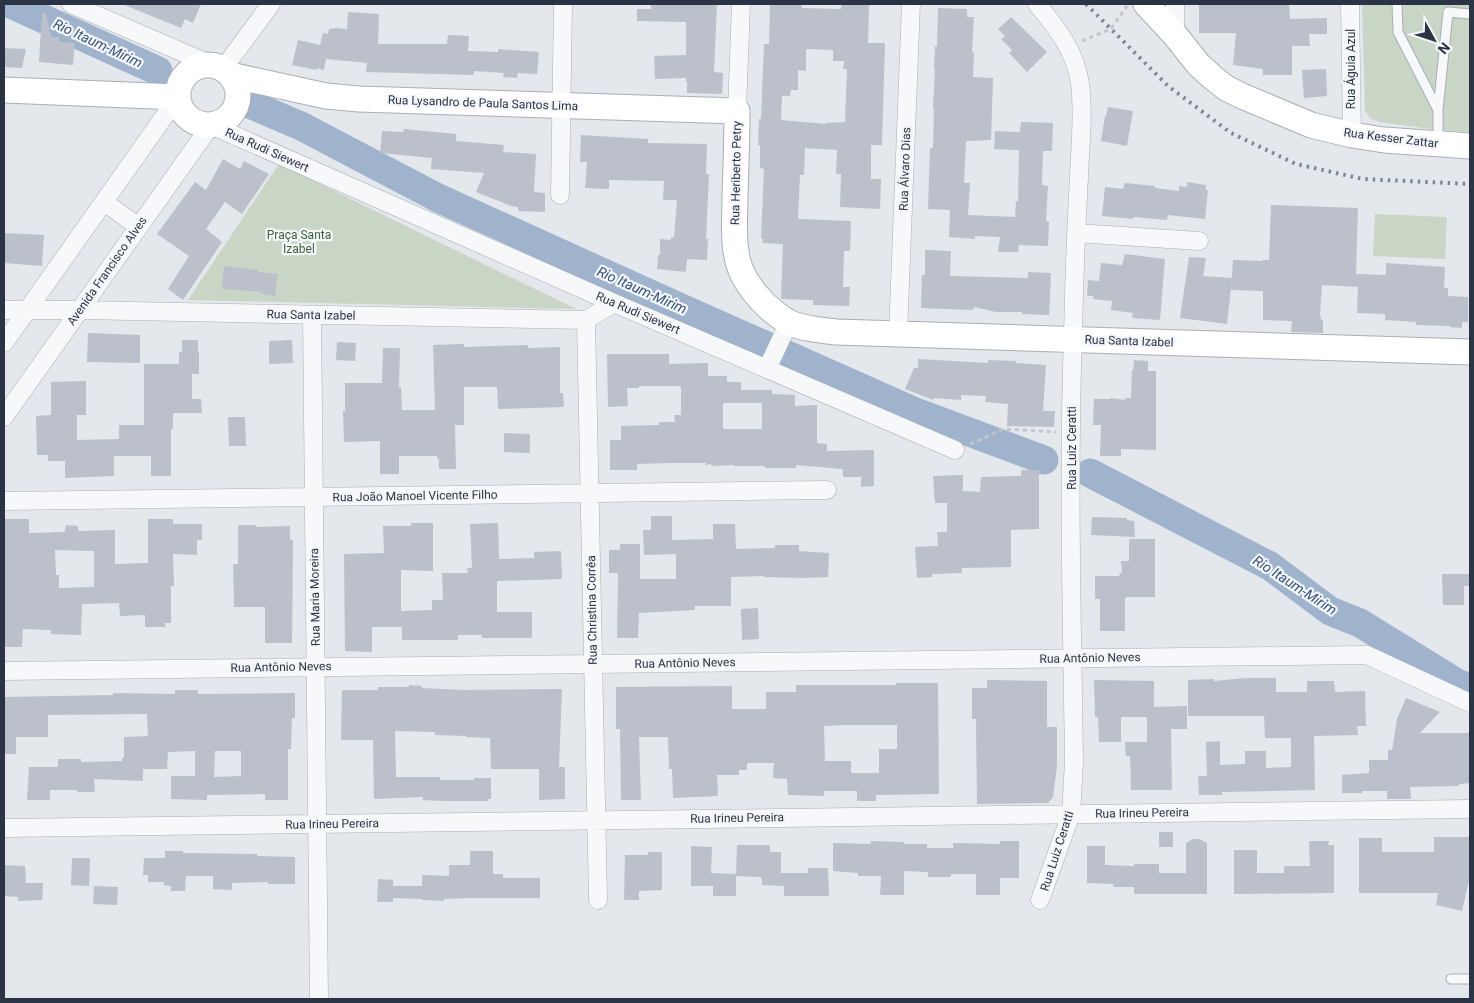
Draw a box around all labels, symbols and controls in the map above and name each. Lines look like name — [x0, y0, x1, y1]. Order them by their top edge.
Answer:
water label: Rio Itaum-Mirim — [51, 15, 145, 71]
north arrow — [1409, 15, 1459, 65]
street label: Rua Águia Azul — [1343, 29, 1358, 109]
text: N — [1435, 39, 1453, 57]
street label: Rua Lysandro de Paula Santos Lima — [388, 93, 578, 113]
street label: Rua Heriberto Petry — [728, 120, 744, 225]
street label: Rua Rudi Siewert — [223, 125, 311, 175]
street label: Rua Kesser Zattar — [1343, 125, 1439, 151]
street label: Rua Álvaro Dias — [896, 127, 913, 211]
street label: Avenida Francisco Alves — [64, 214, 150, 328]
park label: Praça Santa Izabel — [267, 228, 331, 256]
water label: Rio Itaum-Mirim — [595, 263, 689, 317]
street label: Rua Rudi Siewert — [594, 289, 682, 337]
street label: Rua Santa Izabel — [266, 307, 356, 323]
street label: Rua Santa Izabel — [1084, 332, 1174, 350]
street label: Rua Luiz Ceratti — [1065, 406, 1079, 490]
street label: Rua João Manoel Vicente Filho — [332, 488, 498, 504]
street label: Rua Maria Moreira — [307, 548, 323, 646]
water label: Rio Itaum-Mirim — [1250, 552, 1340, 618]
street label: Rua Christina Corrêa — [584, 555, 600, 665]
street label: Rua Antônio Neves — [1039, 650, 1141, 666]
street label: Rua Antônio Neves — [634, 655, 736, 671]
street label: Rua Antônio Neves — [230, 659, 332, 675]
street label: Rua Irineu Pereira — [1095, 805, 1189, 821]
street label: Rua Luiz Ceratti — [1037, 809, 1077, 893]
street label: Rua Irineu Pereira — [690, 810, 784, 826]
street label: Rua Irineu Pereira — [285, 816, 379, 832]

